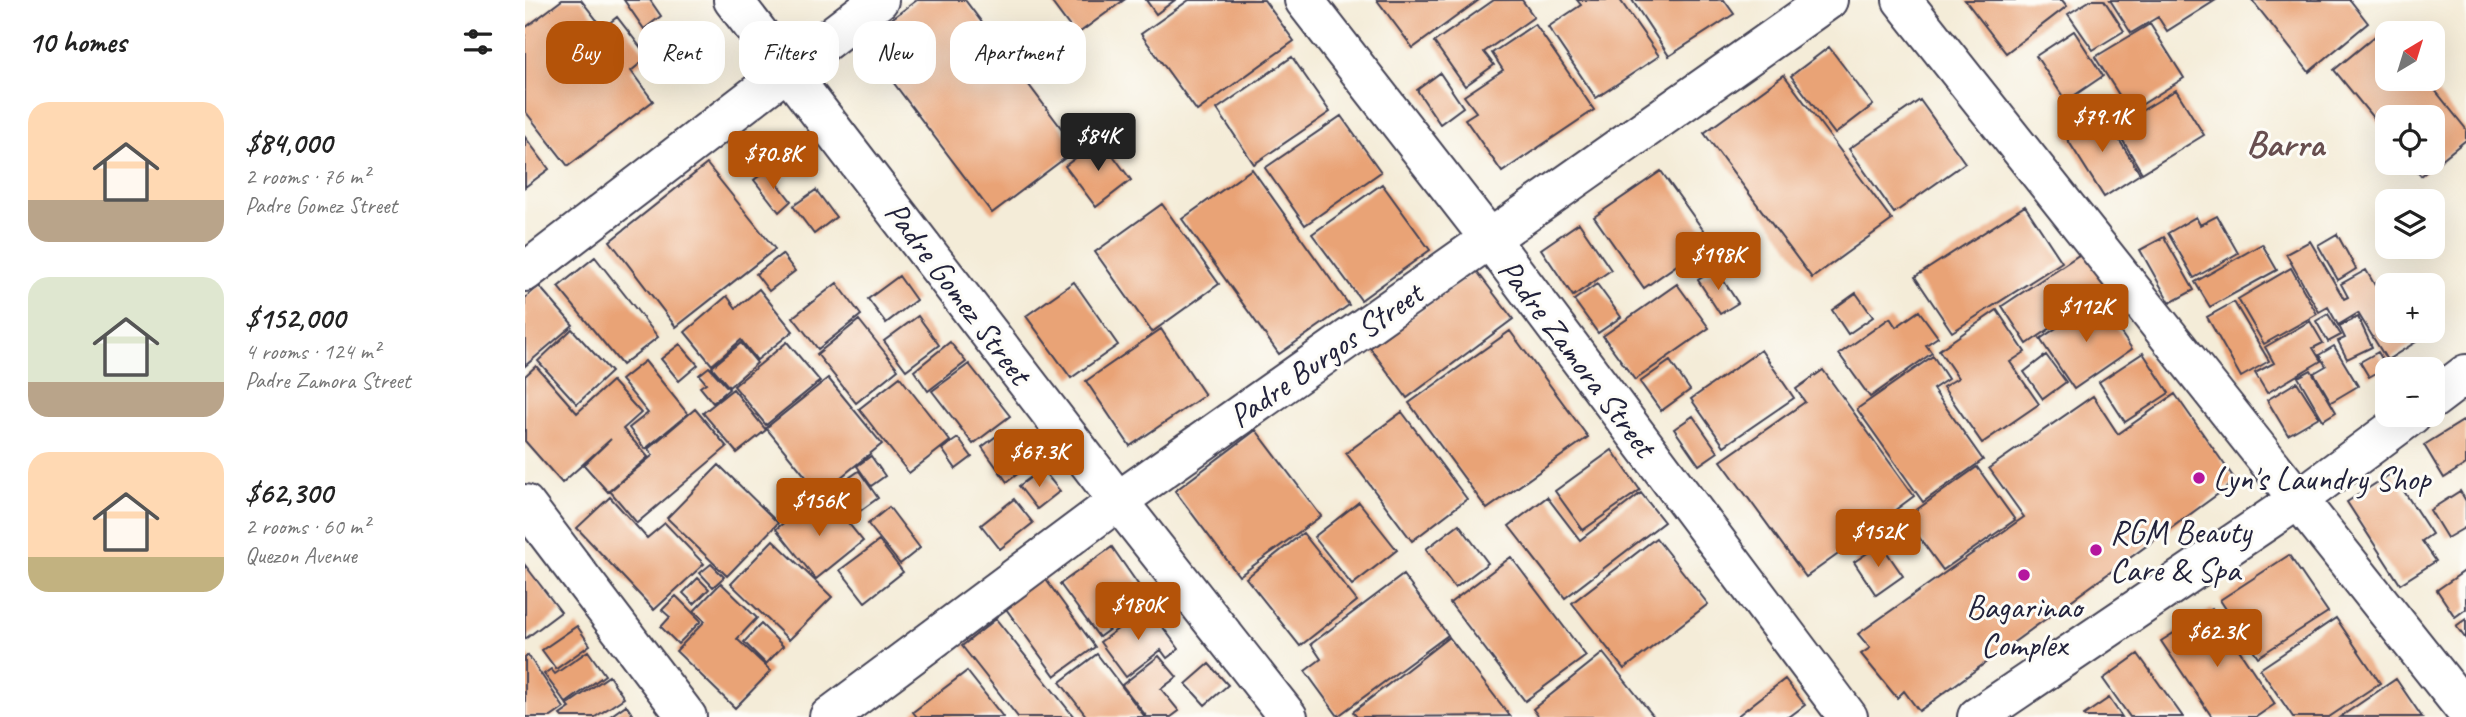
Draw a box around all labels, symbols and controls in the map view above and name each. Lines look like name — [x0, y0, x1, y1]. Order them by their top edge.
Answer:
chip: Buy — [546, 21, 624, 84]
chip: Rent — [638, 21, 725, 84]
chip: Filters — [739, 21, 839, 84]
chip: New — [853, 21, 936, 84]
chip: Apartment — [950, 21, 1086, 84]
north arrow — [2375, 21, 2445, 91]
map controls — [2375, 21, 2445, 427]
text: 10 homes — [28, 23, 126, 61]
icon: filters — [459, 23, 497, 61]
pin: $79.1K — [2045, 94, 2159, 154]
text: $79.1K — [2073, 102, 2131, 131]
button: locate — [2375, 105, 2445, 175]
pin: $84K — [1057, 114, 1139, 173]
district label: Barra — [2246, 120, 2327, 167]
text: $84K — [1077, 121, 1119, 150]
text: $84,000 — [245, 124, 332, 162]
icon: home — [84, 130, 168, 214]
pin: $70.8K — [716, 132, 830, 191]
text: $70.8K — [744, 139, 802, 168]
text: 2 rooms · 76 m² — [245, 162, 369, 191]
button: layers — [2375, 189, 2445, 259]
text: Padre Gomez Street — [245, 191, 397, 220]
street label: Padre Gomez Street — [876, 193, 1042, 395]
pin: $198K — [1669, 232, 1767, 292]
text: $198K — [1692, 240, 1744, 269]
street label: Padre Zamora Street — [1489, 250, 1667, 467]
street label: Padre Burgos Street — [1221, 271, 1433, 437]
button: + — [2375, 273, 2445, 343]
pin: $112K — [2037, 284, 2135, 344]
text: $112K — [2059, 292, 2113, 321]
text: $152,000 — [245, 299, 345, 337]
icon: home — [84, 305, 168, 389]
text: 4 rooms · 124 m² — [245, 337, 380, 366]
button: − — [2375, 357, 2445, 427]
text: Padre Zamora Street — [245, 366, 410, 395]
pin: $67.3K — [982, 430, 1096, 489]
text: $67.3K — [1010, 437, 1068, 466]
place label: Lyn's Laundry Shop — [2213, 458, 2432, 500]
marker: Lyn's Laundry Shop — [2191, 470, 2207, 486]
text: $62,300 — [245, 474, 333, 512]
pin: $156K — [770, 478, 868, 538]
icon: home — [84, 480, 168, 564]
text: $156K — [792, 486, 846, 515]
pin: $152K — [1829, 510, 1927, 569]
place label: RGM Beauty Care & Spa — [2110, 511, 2254, 591]
text: 2 rooms · 60 m² — [245, 512, 369, 541]
text: $152K — [1852, 517, 1904, 546]
text: Quezon Avenue — [245, 541, 357, 570]
marker: RGM Beauty Care & Spa — [2088, 542, 2104, 558]
marker: Bagarinao Complex — [2016, 567, 2032, 583]
pin: $180K — [1089, 582, 1187, 642]
place label: Bagarinao Complex — [1966, 586, 2085, 666]
text: $180K — [1111, 590, 1165, 619]
pin: $62.3K — [2160, 610, 2274, 669]
text: $62.3K — [2188, 617, 2246, 646]

